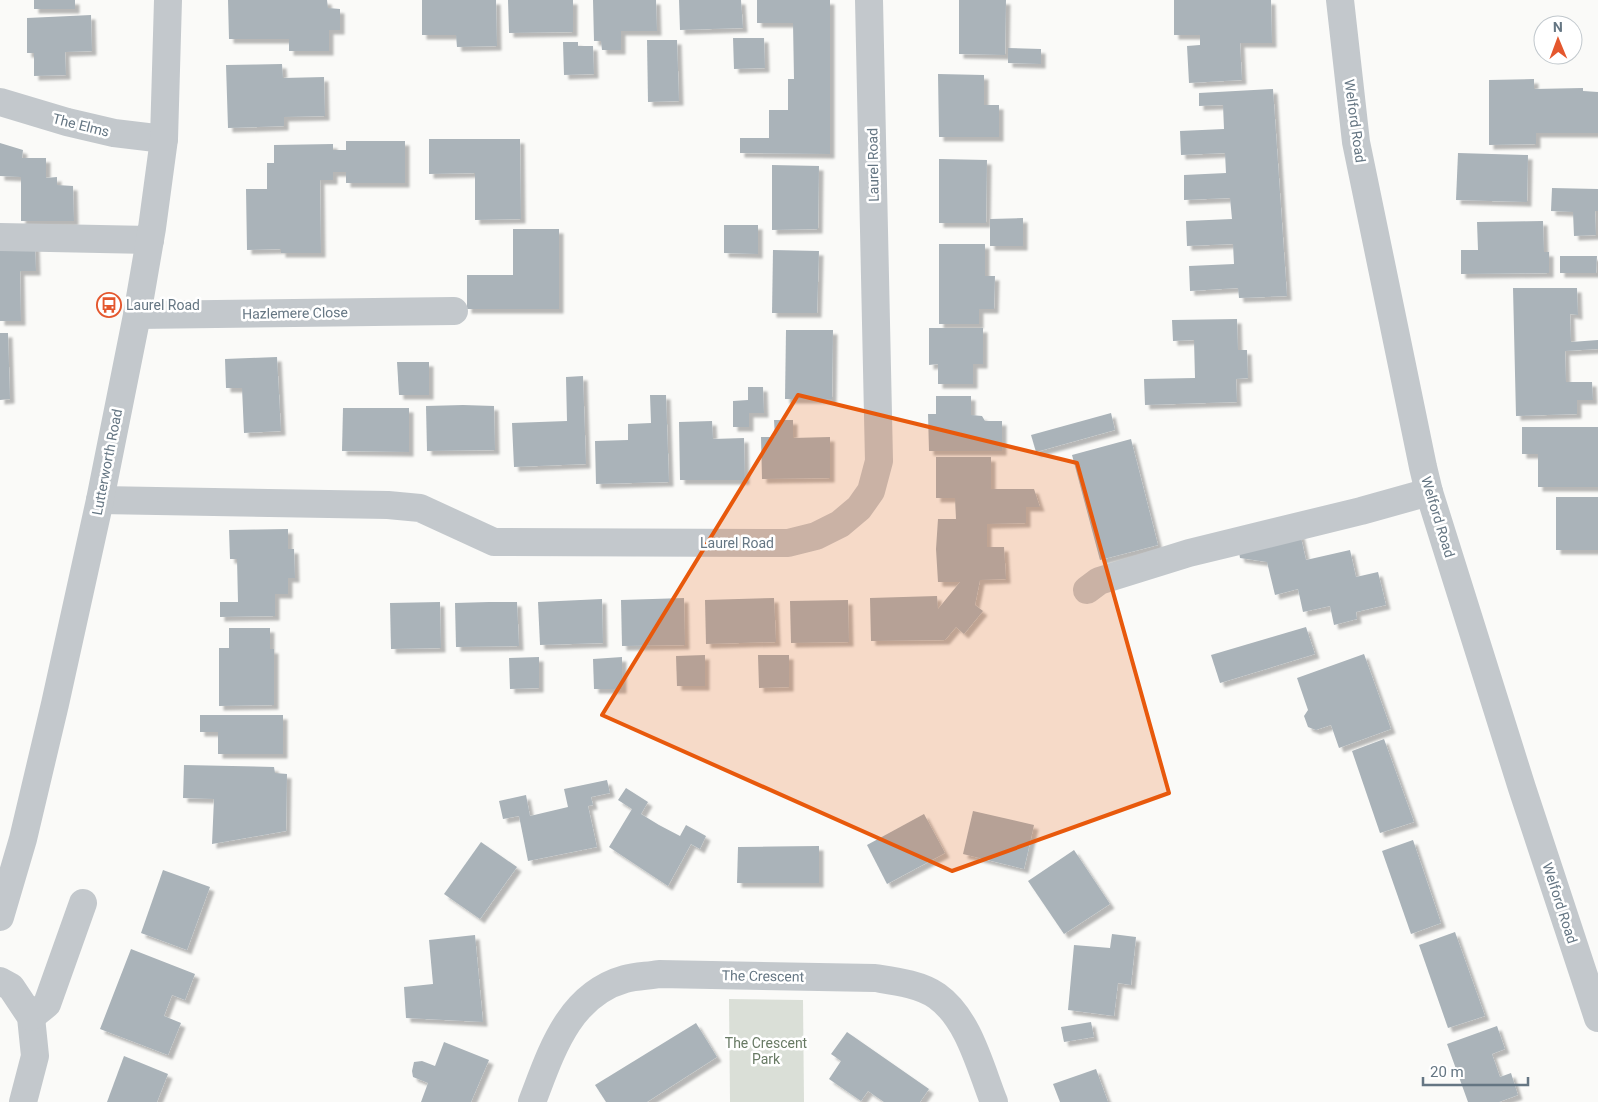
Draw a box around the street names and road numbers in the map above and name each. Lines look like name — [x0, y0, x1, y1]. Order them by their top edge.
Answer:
street label: Welford Road — [1341, 78, 1369, 164]
street label: The Elms — [51, 110, 111, 140]
street label: Laurel Road — [864, 128, 882, 202]
street label: Hazlemere Close — [242, 304, 348, 322]
street label: Lutterworth Road — [89, 408, 125, 516]
street label: Welford Road — [1418, 474, 1458, 560]
street label: Laurel Road — [700, 535, 774, 551]
street label: Welford Road — [1539, 861, 1581, 945]
street label: The Crescent — [722, 967, 805, 985]

